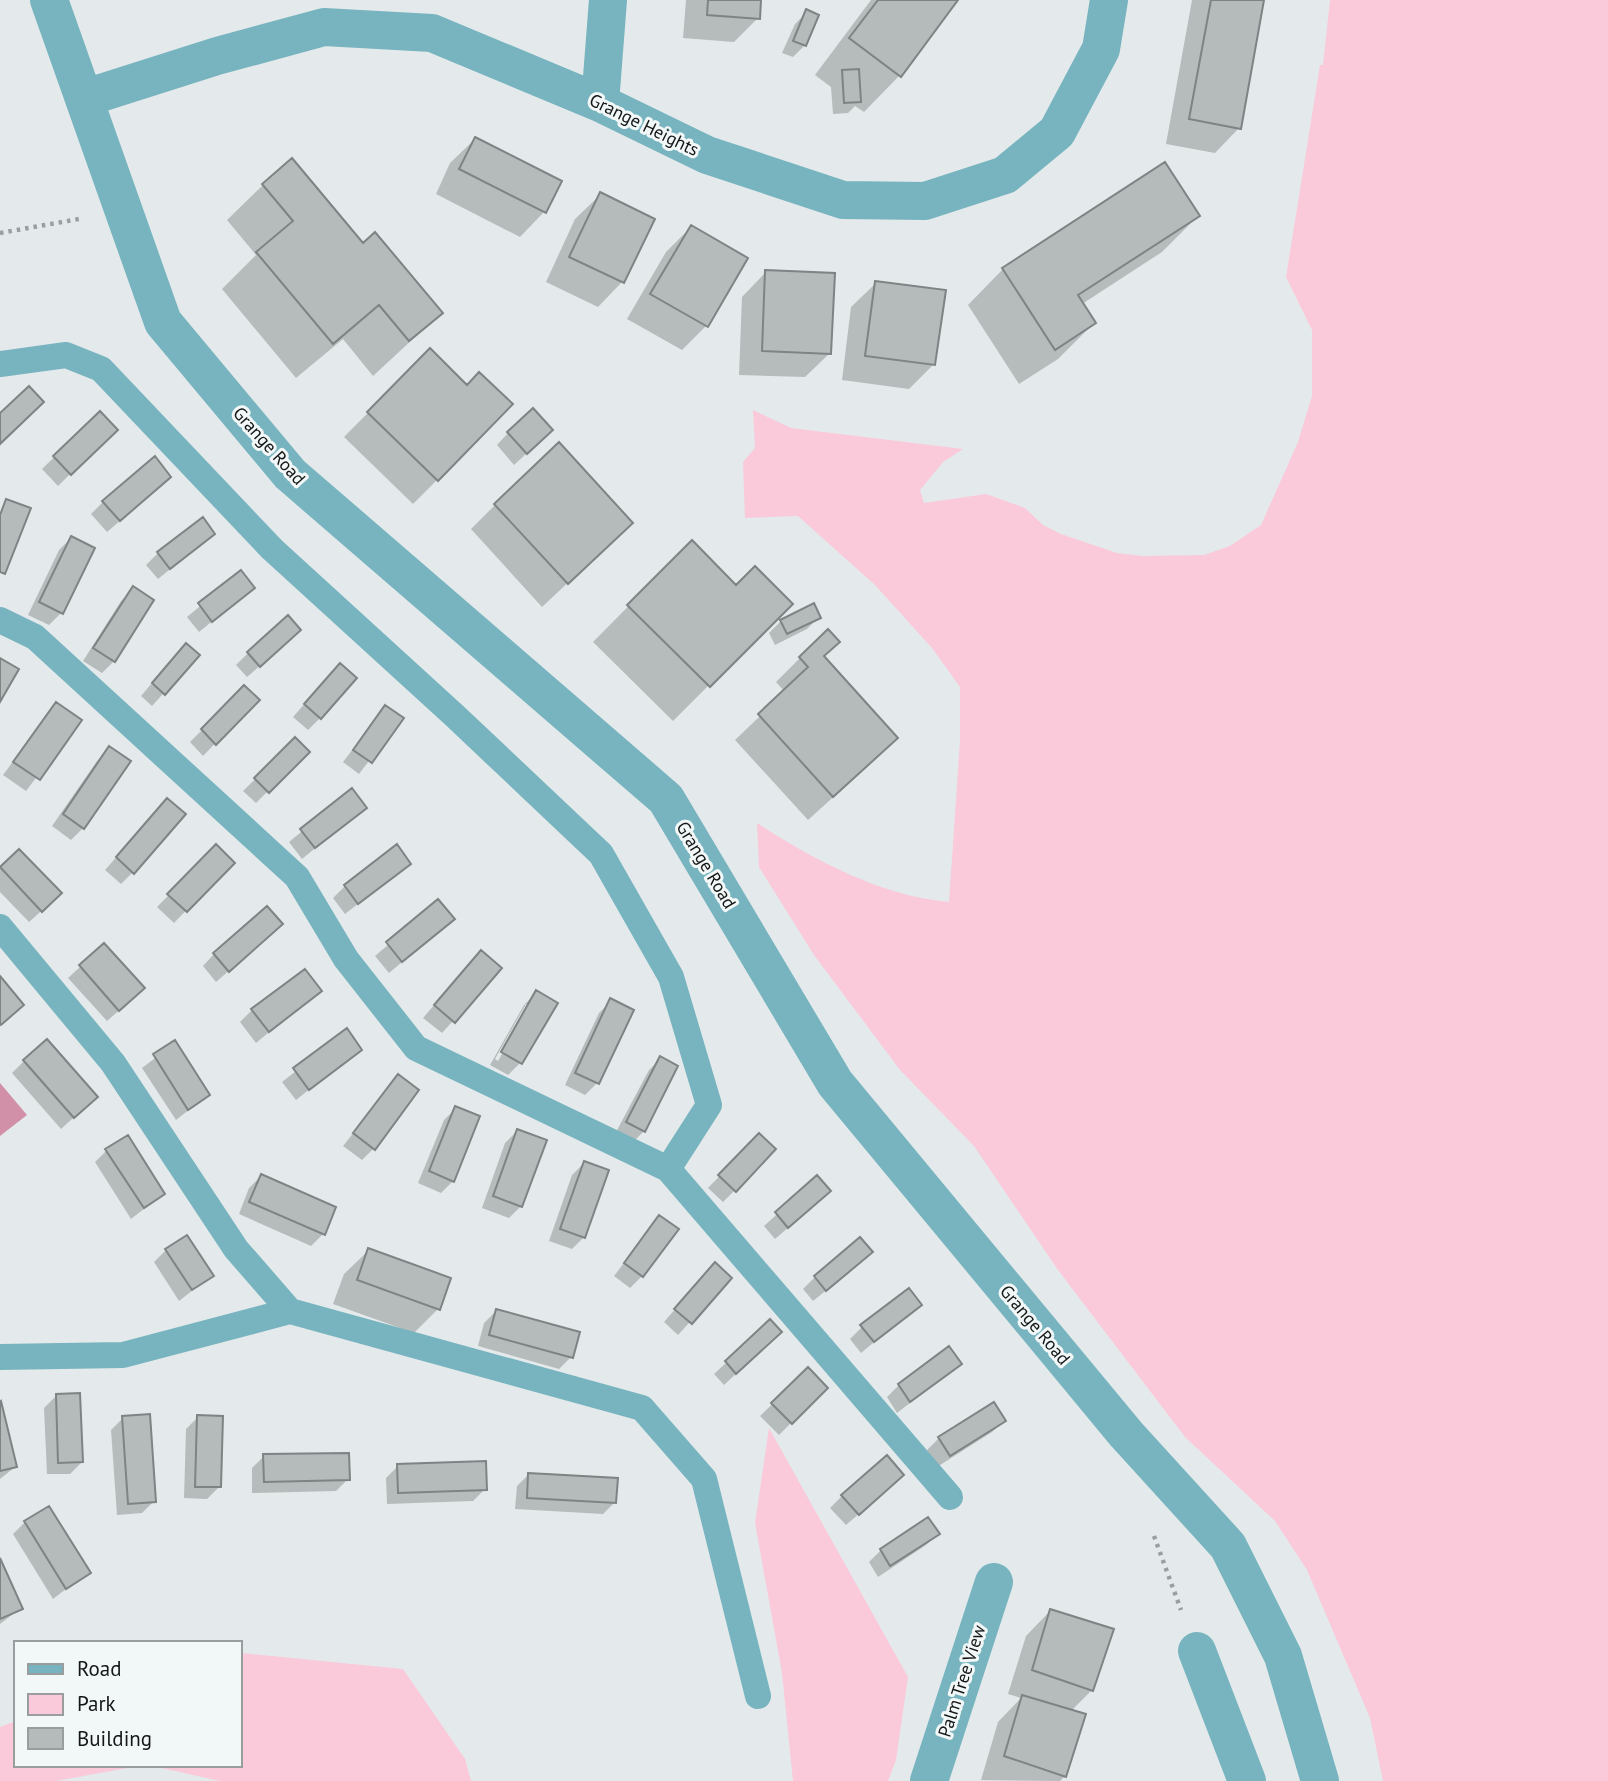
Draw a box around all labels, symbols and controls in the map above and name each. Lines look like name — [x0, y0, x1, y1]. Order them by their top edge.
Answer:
street label: Grange Heights — [586, 88, 703, 161]
street label: Grange Road — [228, 402, 311, 490]
street label: Grange Road — [671, 817, 741, 913]
street label: Grange Road — [995, 1280, 1076, 1369]
street label: Palm Tree View — [933, 1621, 991, 1740]
legend — [14, 1641, 242, 1767]
text: Road — [77, 1655, 121, 1682]
text: Park — [77, 1690, 116, 1717]
text: Building — [77, 1725, 152, 1752]

